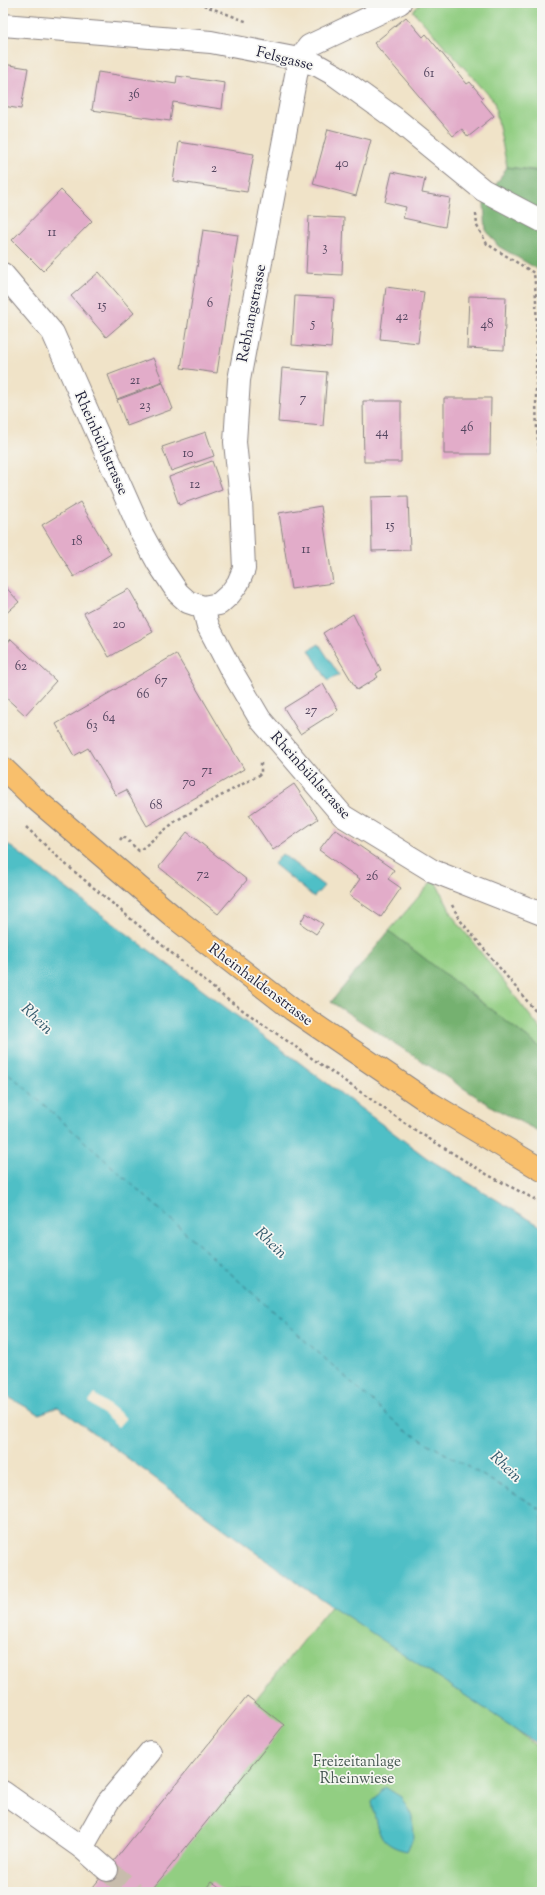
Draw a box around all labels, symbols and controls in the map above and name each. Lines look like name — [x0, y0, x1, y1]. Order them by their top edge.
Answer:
street label: Felsgasse — [254, 42, 315, 77]
house number: 61 — [424, 65, 435, 83]
house number: 36 — [128, 86, 140, 104]
house number: 40 — [335, 155, 349, 173]
house number: 2 — [211, 160, 217, 178]
house number: 11 — [48, 224, 57, 242]
house number: 3 — [322, 239, 328, 257]
street label: Rebhangstrasse — [233, 262, 272, 364]
house number: 6 — [207, 295, 213, 313]
house number: 15 — [98, 297, 107, 315]
house number: 42 — [396, 308, 408, 326]
house number: 5 — [310, 315, 316, 333]
house number: 48 — [480, 316, 494, 334]
house number: 21 — [130, 372, 141, 390]
street label: Rheinbühlstrasse — [68, 388, 133, 499]
house number: 7 — [300, 390, 307, 408]
house number: 23 — [139, 397, 151, 415]
house number: 46 — [461, 419, 473, 437]
house number: 44 — [375, 424, 389, 442]
house number: 10 — [182, 445, 194, 463]
house number: 12 — [190, 476, 200, 494]
house number: 15 — [386, 517, 395, 535]
house number: 18 — [72, 533, 82, 551]
house number: 11 — [302, 541, 311, 559]
house number: 20 — [113, 616, 126, 634]
house number: 62 — [15, 658, 27, 676]
house number: 67 — [155, 672, 168, 690]
house number: 66 — [137, 686, 149, 704]
house number: 27 — [305, 702, 318, 720]
house number: 64 — [103, 709, 116, 727]
house number: 63 — [86, 717, 98, 735]
street label: Rheinbühlstrasse — [265, 728, 355, 824]
house number: 71 — [202, 762, 213, 780]
house number: 70 — [182, 774, 196, 792]
house number: 68 — [150, 797, 162, 815]
house number: 72 — [197, 866, 209, 884]
house number: 26 — [366, 868, 378, 886]
street label: Rheinhaldenstrasse — [204, 939, 317, 1031]
water label: Rhein — [15, 999, 58, 1041]
water label: Rhein — [249, 1223, 292, 1265]
water label: Rhein — [484, 1447, 527, 1489]
park label: Freizeitanlage Rheinwiese — [313, 1752, 401, 1790]

